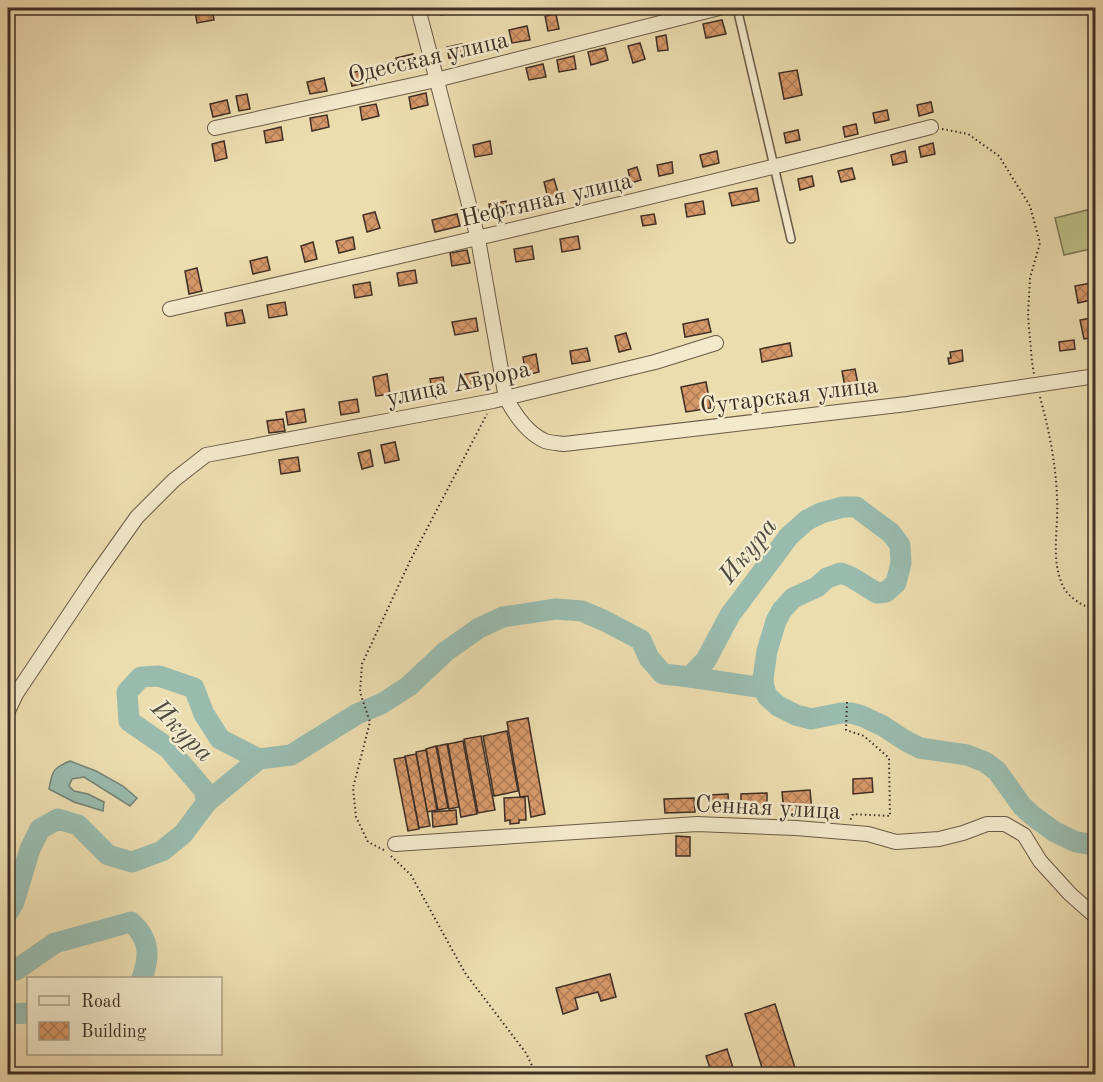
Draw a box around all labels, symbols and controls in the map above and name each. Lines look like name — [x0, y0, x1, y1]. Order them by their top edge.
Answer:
street label: Одесская улица — [346, 29, 511, 89]
street label: Нефтяная улица — [458, 170, 635, 232]
street label: улица Аврора — [384, 358, 533, 412]
street label: Сутарская улица — [699, 374, 880, 420]
water label: Икура — [714, 513, 783, 590]
water label: Икура — [145, 695, 218, 768]
street label: Сенная улица — [694, 793, 842, 825]
legend — [27, 977, 222, 1055]
text: Road — [81, 993, 121, 1011]
text: Building — [81, 1023, 147, 1041]

